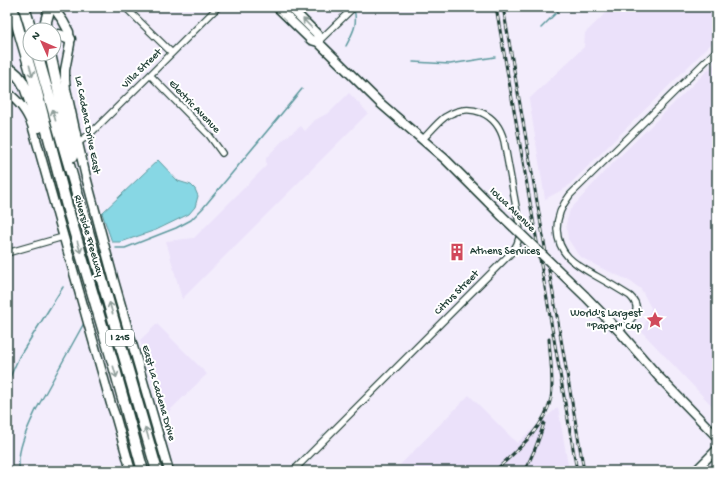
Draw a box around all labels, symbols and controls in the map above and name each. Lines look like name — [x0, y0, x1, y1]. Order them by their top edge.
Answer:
one-way arrow — [302, 18, 311, 28]
north arrow — [22, 22, 62, 62]
text: N — [30, 30, 43, 43]
street label: Villa Street — [119, 46, 165, 92]
one-way arrow — [27, 65, 35, 78]
street label: La Cadena Drive East — [72, 75, 103, 176]
street label: Electric Avenue — [166, 78, 222, 136]
one-way arrow — [50, 108, 57, 121]
street label: Iowa Avenue — [487, 185, 538, 235]
street label: Riverside Freeway — [71, 194, 106, 279]
one-way arrow — [76, 241, 83, 254]
building icon: Athens Services — [447, 242, 467, 262]
place label: Athens Services — [470, 246, 541, 258]
street label: Citrus Street — [432, 267, 483, 318]
one-way arrow — [107, 302, 114, 315]
place label: World's Largest "Paper" Cup — [570, 308, 644, 333]
place icon: World's Largest "Paper" Cup — [645, 310, 665, 330]
road number: I 215 — [106, 330, 134, 346]
street label: East La Cadena Drive — [139, 344, 177, 443]
one-way arrow — [112, 365, 119, 378]
one-way arrow — [143, 427, 150, 440]

